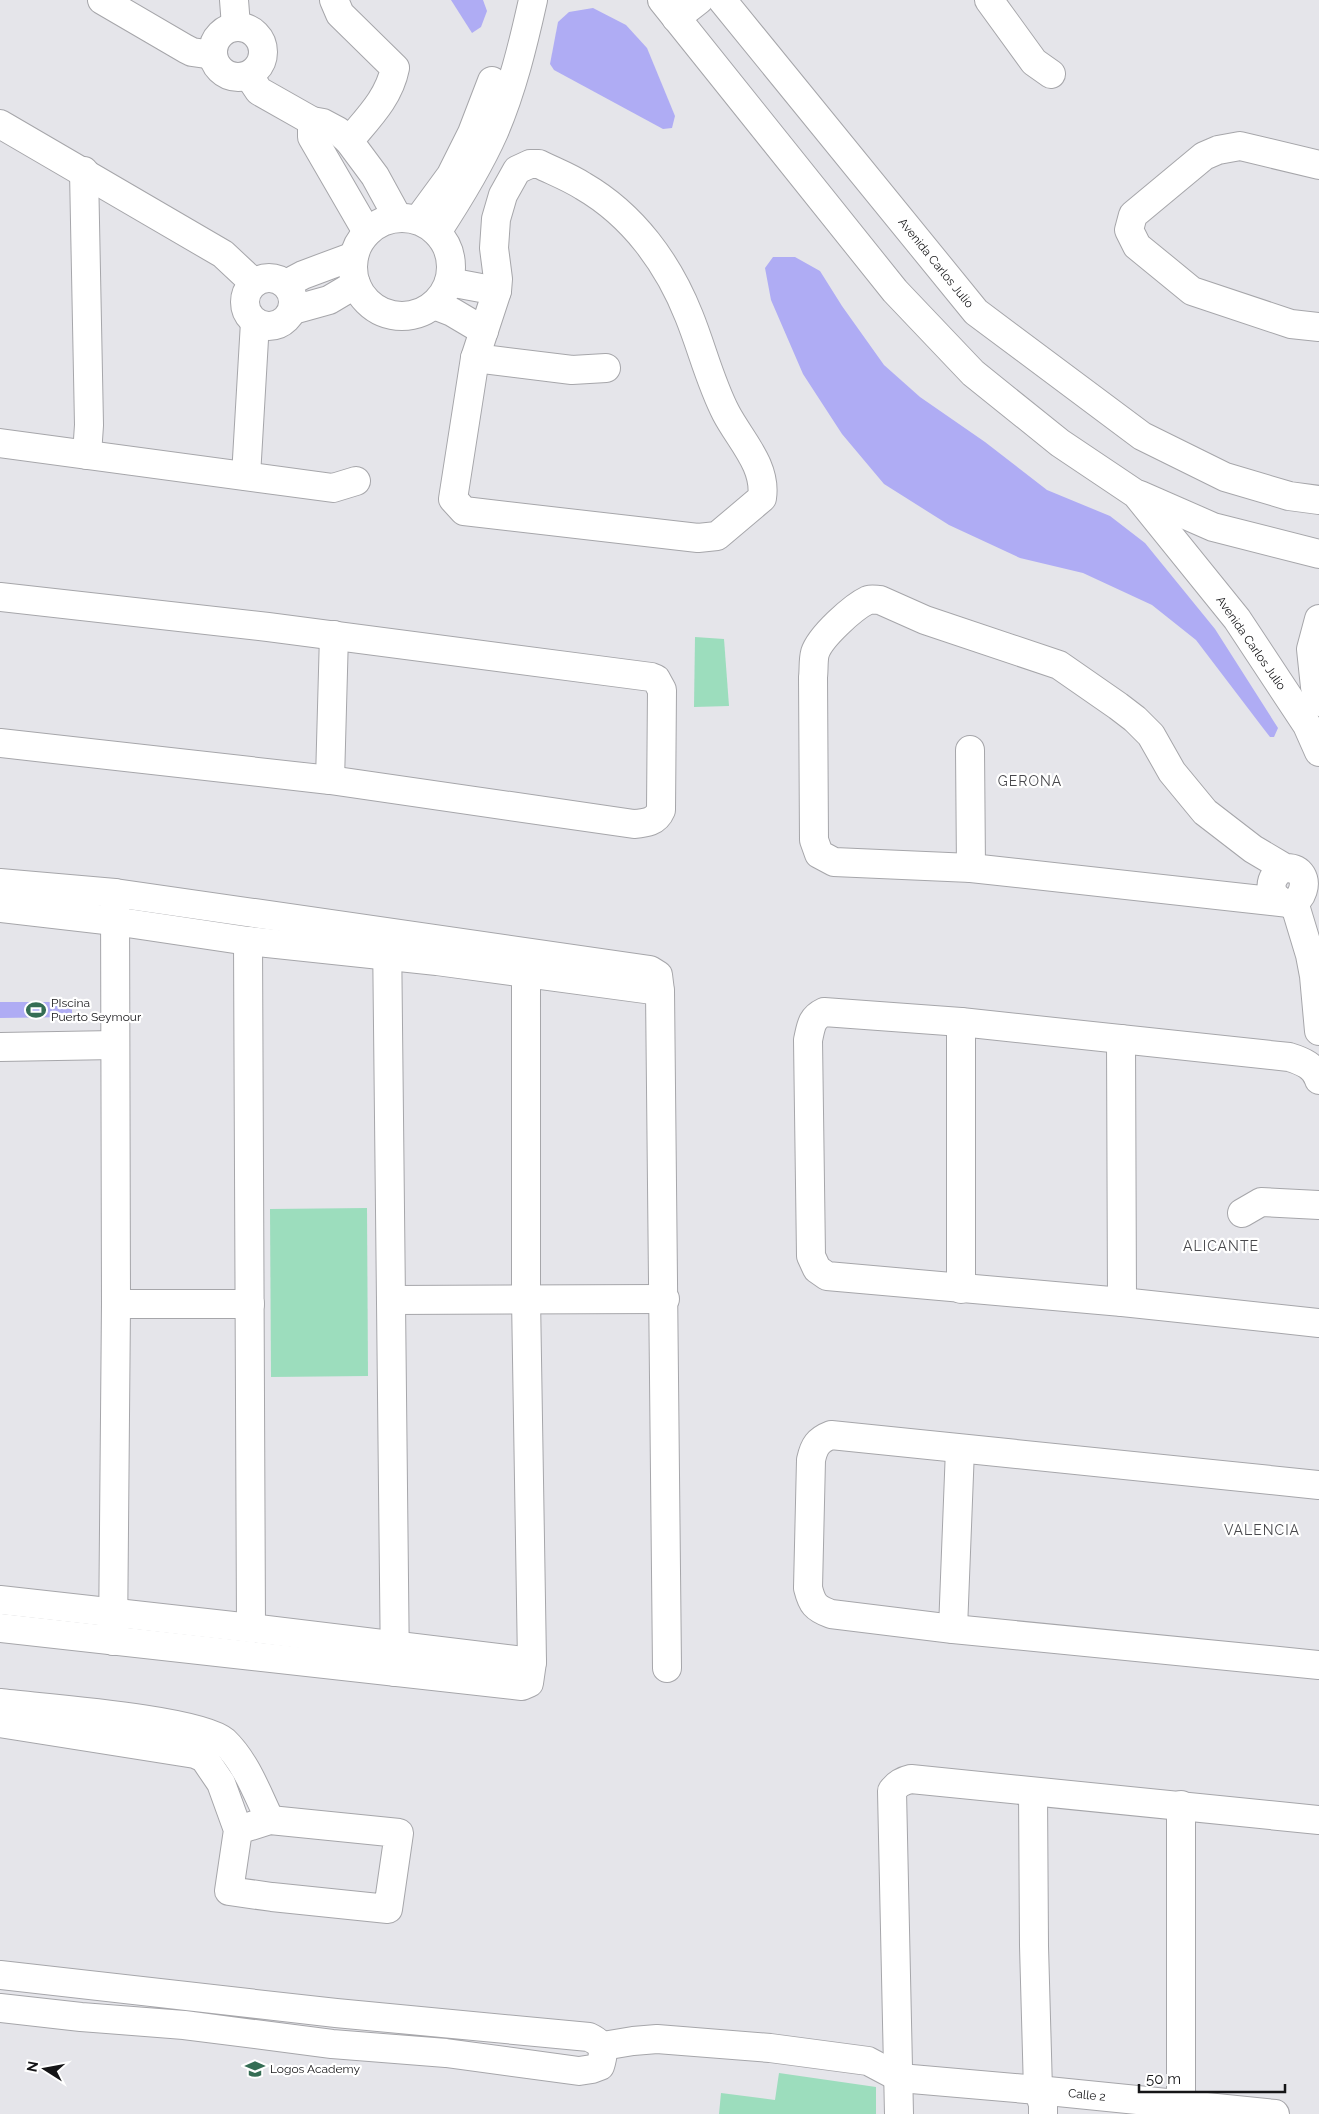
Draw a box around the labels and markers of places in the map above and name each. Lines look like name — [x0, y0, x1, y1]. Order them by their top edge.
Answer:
place label: PIscina Puerto Seymour — [51, 996, 142, 1024]
sports icon: PIscina Puerto Seymour — [25, 999, 47, 1021]
school or university icon: Logos Academy — [244, 2058, 266, 2080]
place label: Logos Academy — [270, 2062, 361, 2076]

